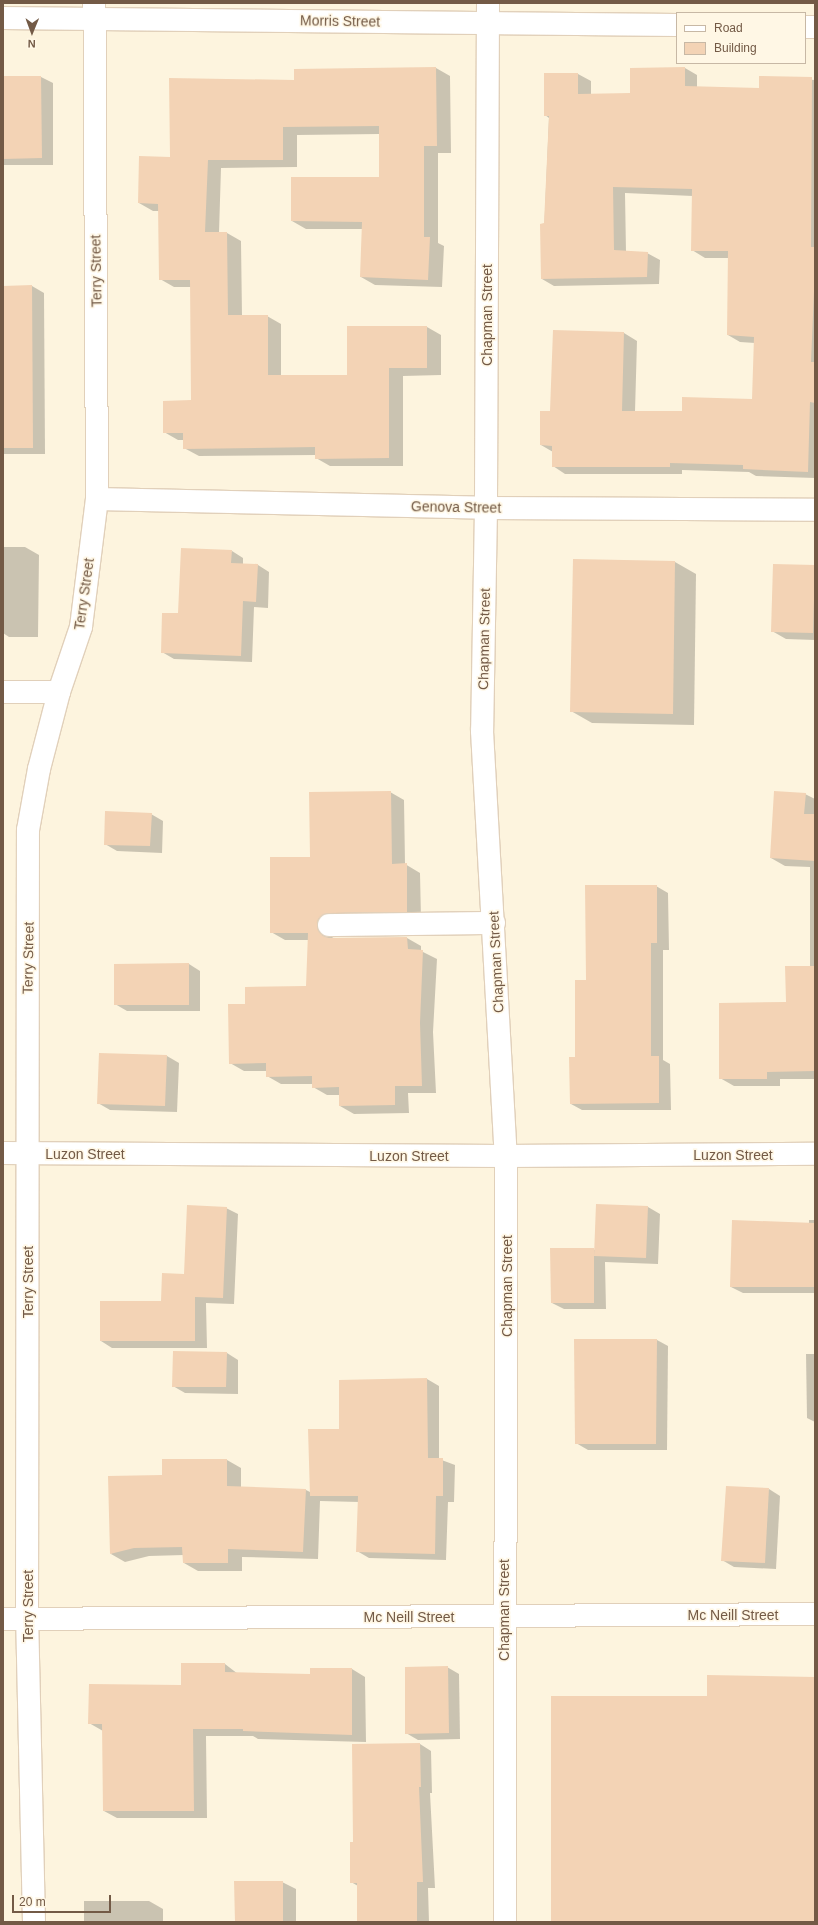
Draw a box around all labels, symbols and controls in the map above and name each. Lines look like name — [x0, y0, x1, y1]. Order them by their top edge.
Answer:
north arrow — [12, 12, 52, 52]
street label: Morris Street — [300, 12, 380, 30]
legend — [676, 12, 806, 64]
text: Road — [714, 21, 743, 35]
text: N — [28, 38, 36, 50]
text: Building — [714, 41, 757, 55]
street label: Terry Street — [87, 235, 105, 307]
street label: Chapman Street — [479, 264, 495, 366]
street label: Genova Street — [411, 498, 501, 516]
street label: Terry Street — [71, 557, 97, 631]
street label: Chapman Street — [475, 588, 493, 690]
street label: Chapman Street — [485, 911, 507, 1013]
street label: Terry Street — [19, 922, 37, 994]
street label: Luzon Street — [45, 1146, 125, 1162]
street label: Luzon Street — [693, 1147, 773, 1163]
street label: Luzon Street — [369, 1148, 449, 1164]
street label: Chapman Street — [499, 1235, 515, 1337]
street label: Terry Street — [20, 1246, 36, 1318]
street label: Chapman Street — [496, 1559, 512, 1661]
street label: Terry Street — [20, 1570, 36, 1642]
street label: Mc Neill Street — [687, 1607, 779, 1623]
street label: Mc Neill Street — [363, 1609, 455, 1625]
scale bar — [14, 1887, 113, 1913]
text: 20 m — [19, 1895, 46, 1909]

